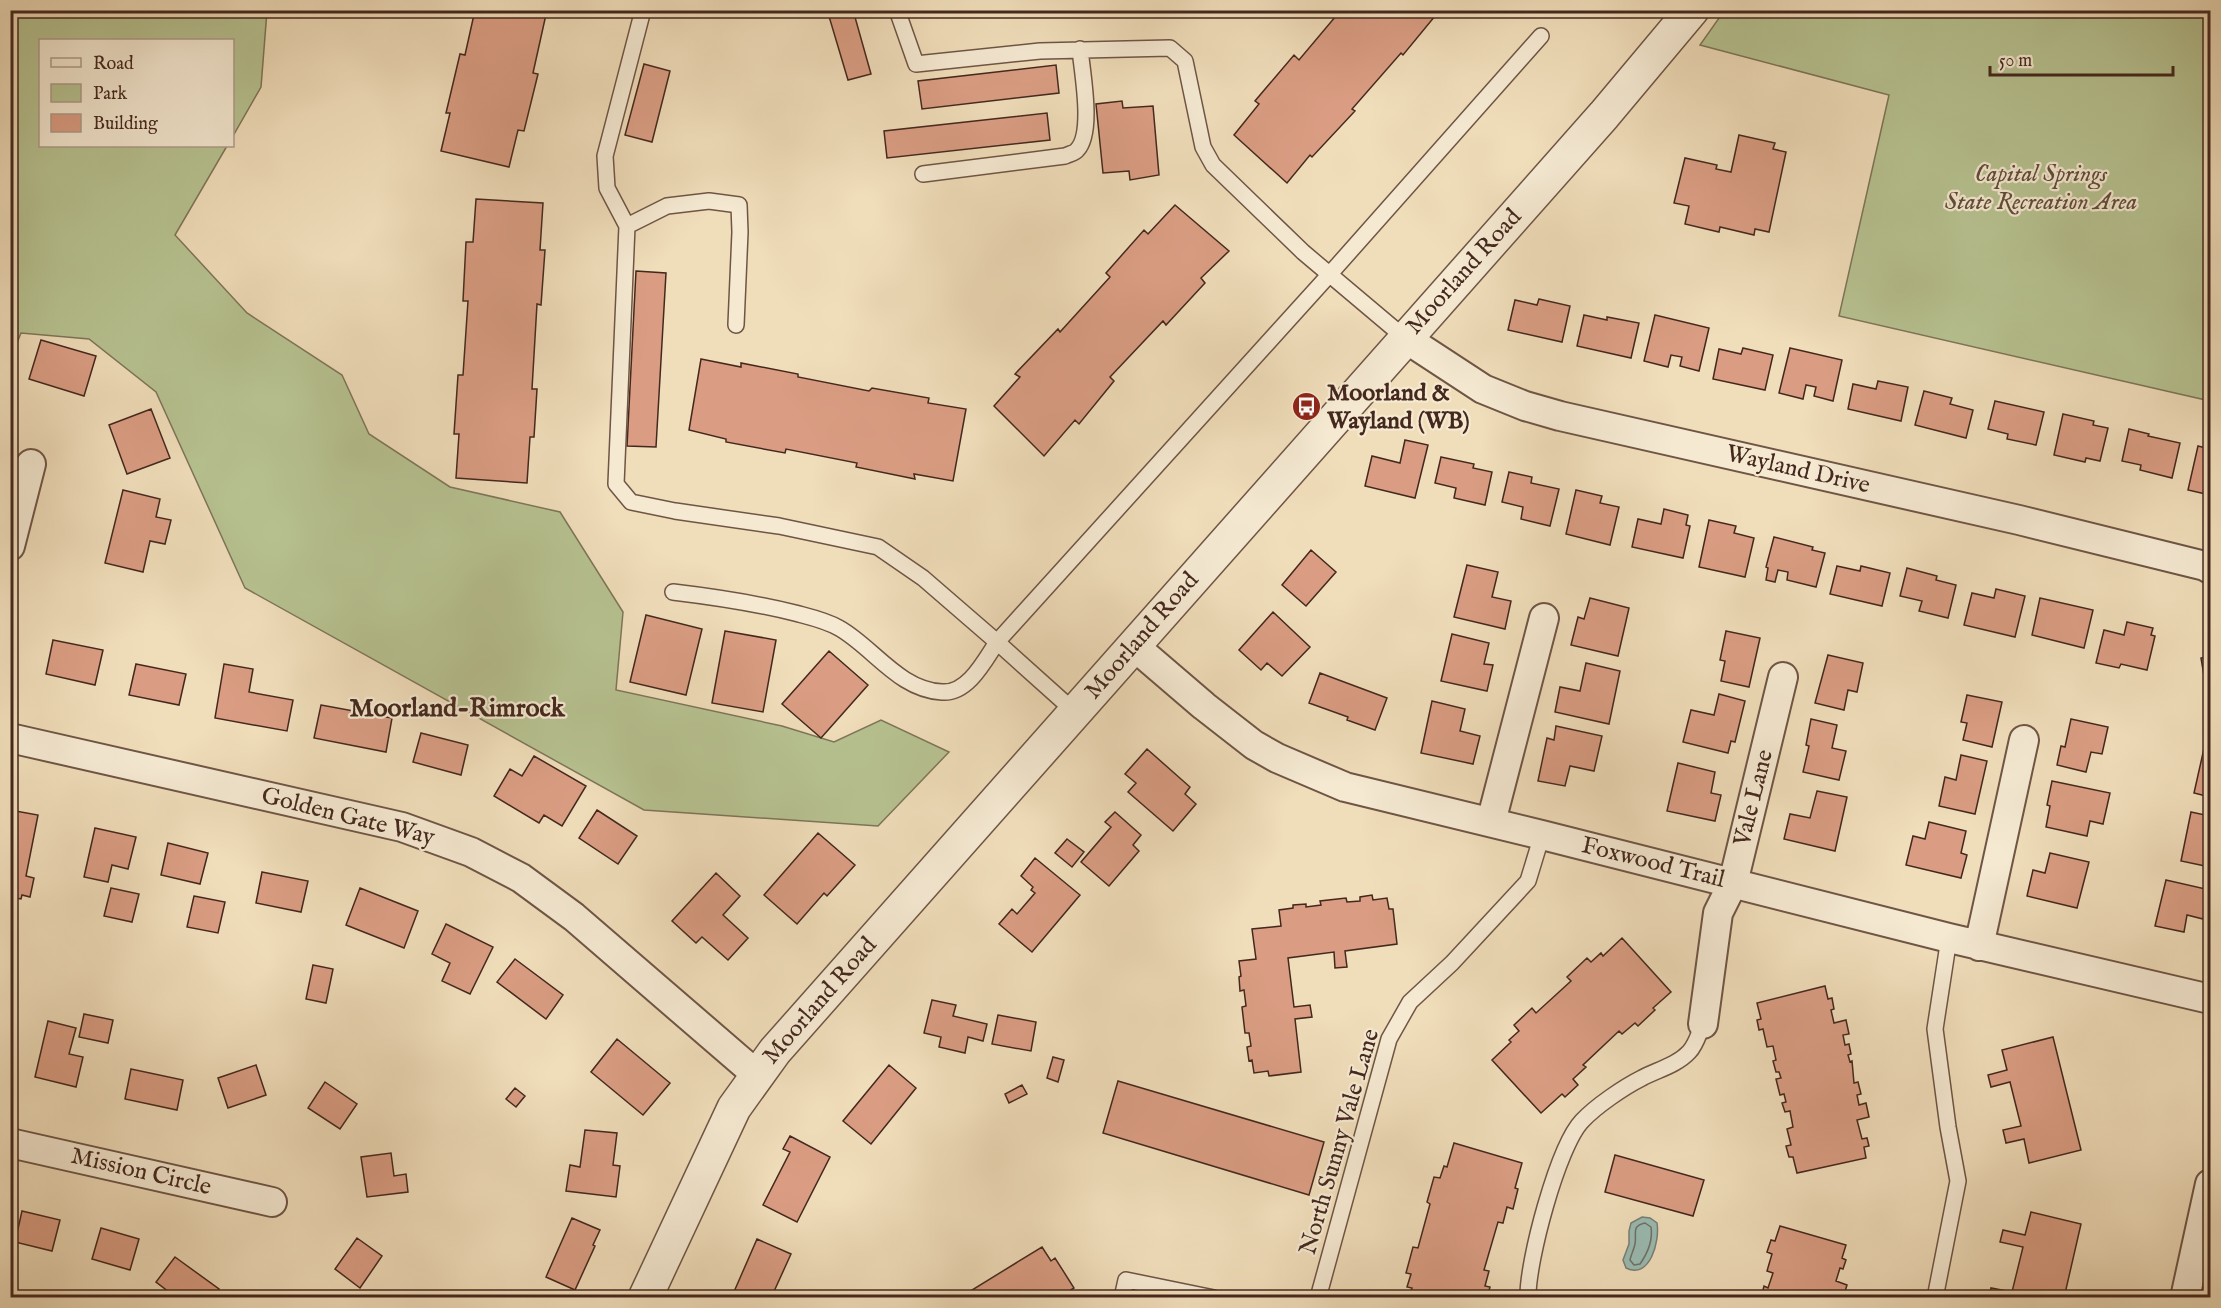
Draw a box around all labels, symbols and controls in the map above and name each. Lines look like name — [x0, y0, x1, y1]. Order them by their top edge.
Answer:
legend — [39, 39, 234, 147]
scale bar — [1990, 39, 2173, 77]
text: 50 m — [1999, 50, 2032, 73]
text: Road — [93, 53, 134, 76]
text: Park — [93, 83, 128, 106]
text: Building — [93, 113, 158, 136]
park label: Capital Springs State Recreation Area — [1945, 159, 2137, 218]
street label: Moorland Road — [1399, 202, 1529, 341]
place label: Moorland & Wayland (WB) — [1326, 378, 1470, 437]
bus stop icon: Moorland & Wayland (WB) — [1290, 391, 1322, 423]
street label: Wayland Drive — [1723, 438, 1873, 502]
street label: Moorland Road — [1078, 566, 1206, 706]
district label: Moorland-Rimrock — [349, 692, 566, 725]
street label: Vale Lane — [1727, 746, 1781, 850]
street label: Golden Gate Way — [258, 780, 438, 854]
street label: Foxwood Trail — [1578, 830, 1728, 896]
street label: Moorland Road — [756, 931, 884, 1071]
street label: North Sunny Vale Lane — [1293, 1025, 1387, 1259]
street label: Mission Circle — [68, 1141, 214, 1203]

